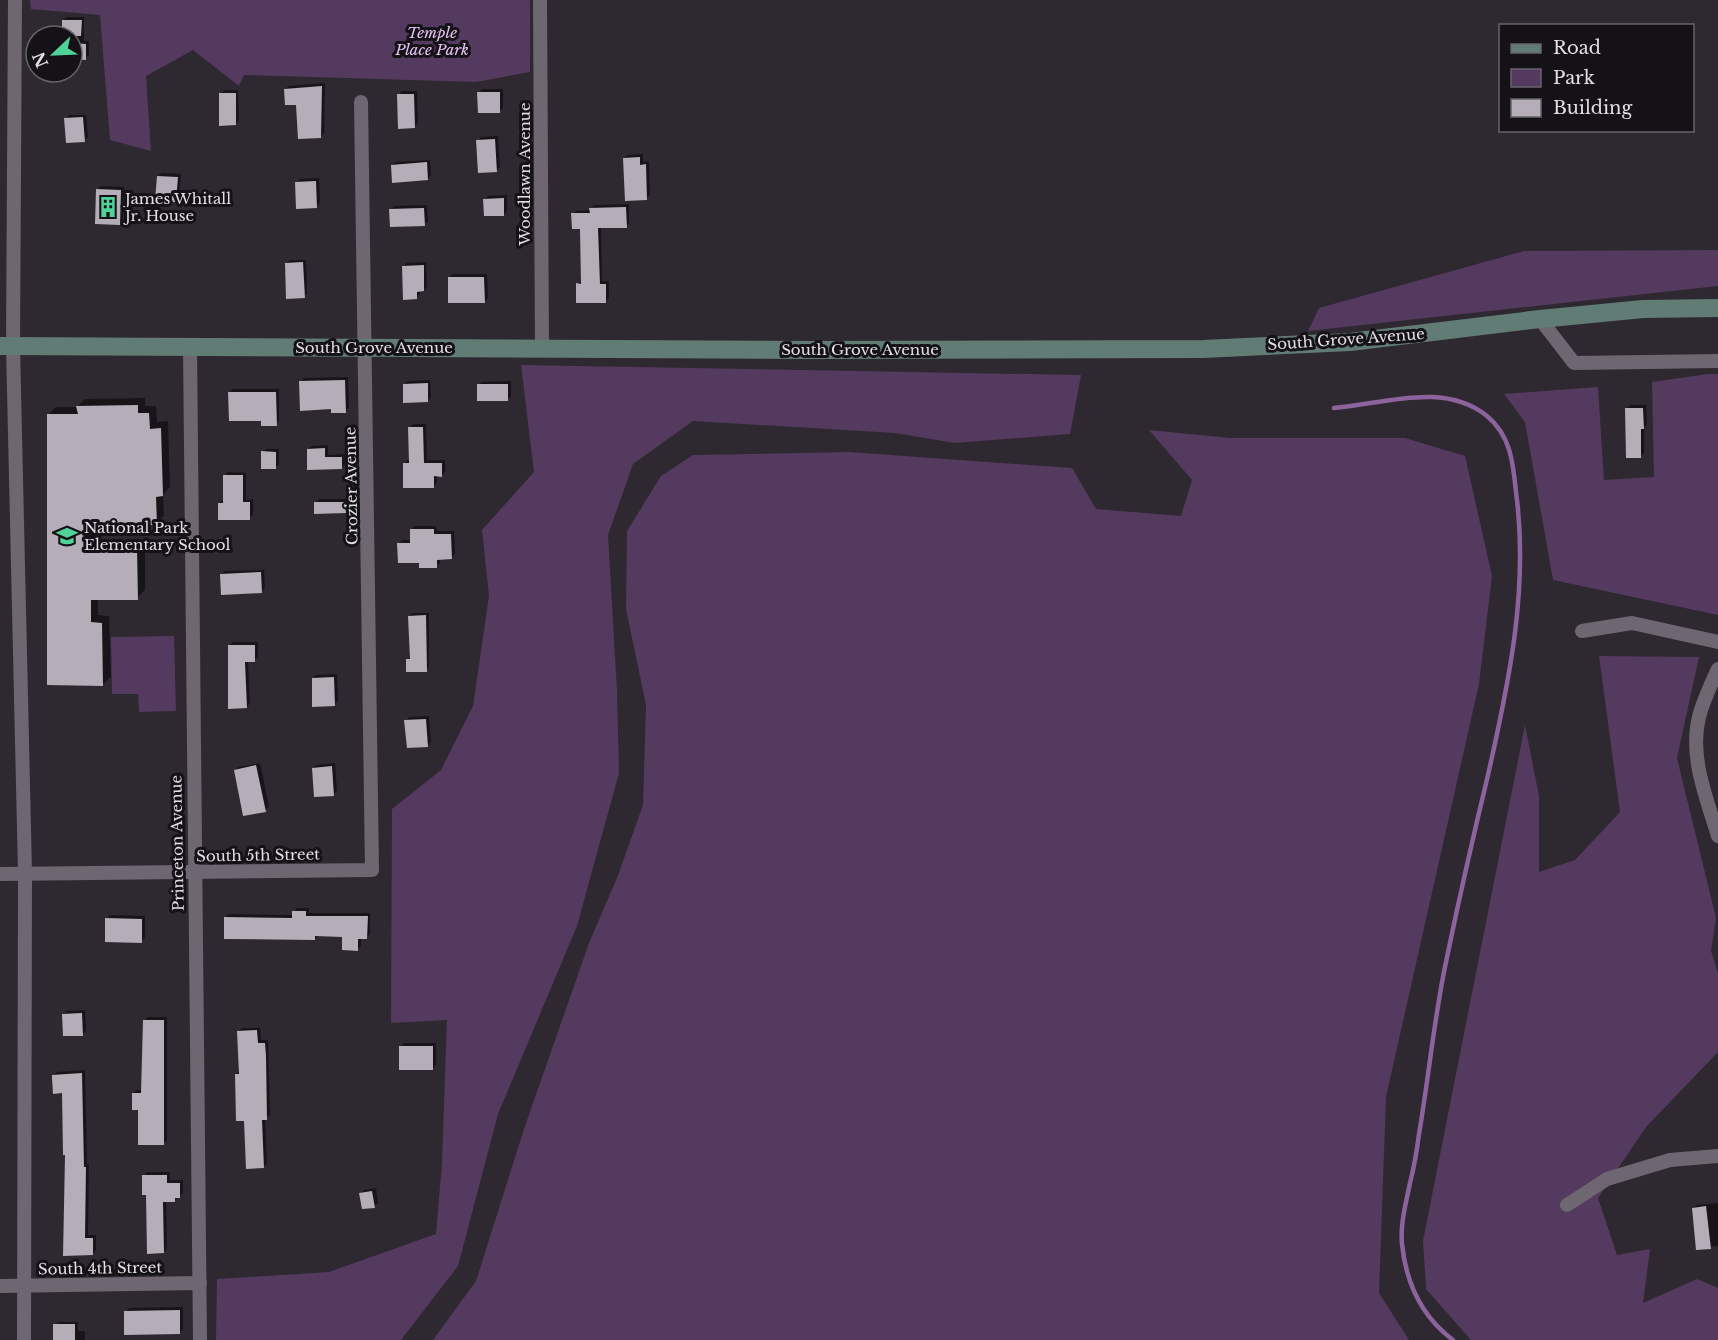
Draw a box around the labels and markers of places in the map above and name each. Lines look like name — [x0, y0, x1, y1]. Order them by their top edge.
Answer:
place label: James Whitall Jr. House — [123, 189, 231, 225]
building icon: James Whitall Jr. House — [96, 195, 120, 219]
place label: National Park Elementary School — [84, 518, 231, 554]
school or university icon: National Park Elementary School — [55, 524, 79, 548]

